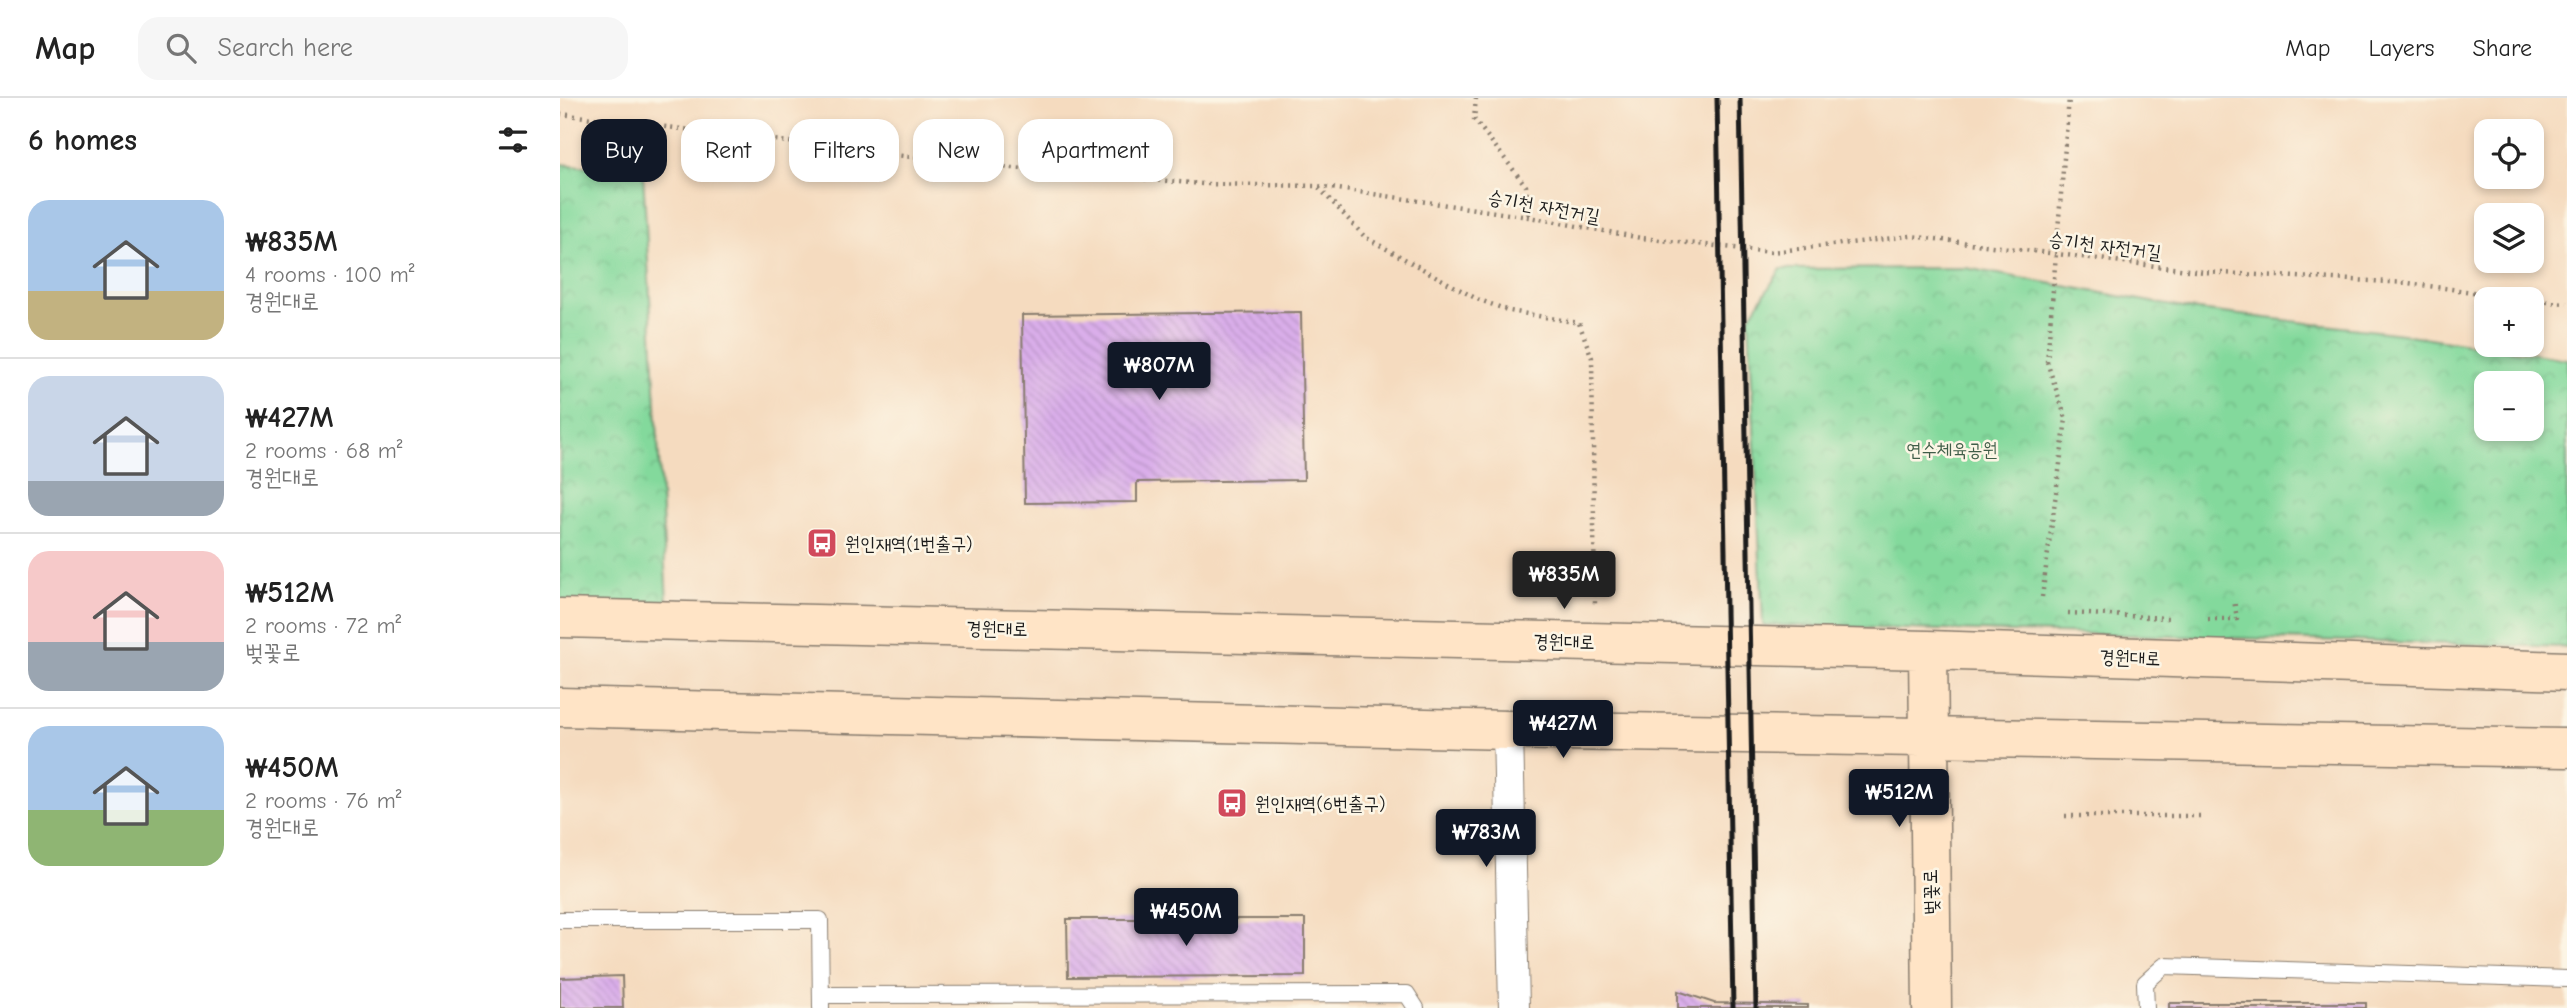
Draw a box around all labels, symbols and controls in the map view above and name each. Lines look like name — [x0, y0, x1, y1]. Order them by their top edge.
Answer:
search box — [138, 17, 628, 80]
text: Map — [35, 29, 96, 67]
icon: search — [162, 29, 200, 67]
text: Search here — [218, 33, 353, 63]
text: Map — [2285, 34, 2331, 62]
text: Layers — [2369, 34, 2434, 62]
text: Share — [2472, 34, 2532, 62]
chip: Buy — [581, 119, 667, 182]
chip: Rent — [681, 119, 775, 182]
chip: Filters — [789, 119, 899, 182]
chip: New — [913, 119, 1004, 182]
chip: Apartment — [1018, 119, 1173, 182]
map controls — [2474, 119, 2544, 441]
button: locate — [2474, 119, 2544, 189]
icon: filters — [494, 121, 532, 159]
text: 6 homes — [28, 123, 137, 158]
street label: 승기천 자전거길 — [1486, 186, 1602, 228]
button: layers — [2474, 203, 2544, 273]
text: ₩835M — [245, 224, 338, 259]
icon: home — [84, 228, 168, 312]
street label: 승기천 자전거길 — [2047, 228, 2162, 264]
text: 4 rooms · 100 m² — [245, 261, 414, 288]
button: + — [2474, 287, 2544, 357]
text: 경원대로 — [245, 288, 319, 315]
pin: ₩807M — [1110, 342, 1208, 402]
text: ₩807M — [1124, 351, 1194, 378]
button: − — [2474, 371, 2544, 441]
text: ₩427M — [245, 400, 334, 435]
icon: home — [84, 404, 168, 488]
text: 2 rooms · 68 m² — [245, 437, 403, 464]
park label: 연수체육공원 — [1906, 439, 1998, 461]
text: 경원대로 — [245, 464, 319, 491]
bus stop icon: 원인재역(1번출구) — [805, 526, 839, 560]
place label: 원인재역(1번출구) — [845, 533, 973, 555]
pin: ₩835M — [1515, 552, 1613, 611]
text: ₩835M — [1529, 560, 1599, 587]
text: ₩512M — [245, 575, 334, 610]
icon: home — [84, 579, 168, 663]
text: 2 rooms · 72 m² — [245, 612, 401, 639]
street label: 경원대로 — [966, 617, 1028, 641]
street label: 경원대로 — [1533, 630, 1595, 654]
text: 벚꽃로 — [245, 639, 301, 666]
street label: 경원대로 — [2099, 646, 2161, 670]
pin: ₩427M — [1514, 700, 1612, 760]
text: ₩427M — [1529, 709, 1597, 736]
text: ₩450M — [245, 750, 339, 785]
icon: home — [84, 754, 168, 838]
pin: ₩512M — [1850, 770, 1948, 829]
text: ₩512M — [1865, 778, 1933, 805]
bus stop icon: 원인재역(6번출구) — [1215, 786, 1249, 820]
text: 2 rooms · 76 m² — [245, 787, 401, 814]
place label: 원인재역(6번출구) — [1255, 793, 1385, 815]
pin: ₩783M — [1437, 810, 1535, 869]
text: 경원대로 — [245, 814, 319, 841]
text: ₩783M — [1452, 818, 1520, 845]
street label: 벚꽃로 — [1920, 869, 1942, 915]
pin: ₩450M — [1137, 888, 1235, 948]
text: ₩450M — [1150, 897, 1222, 924]

